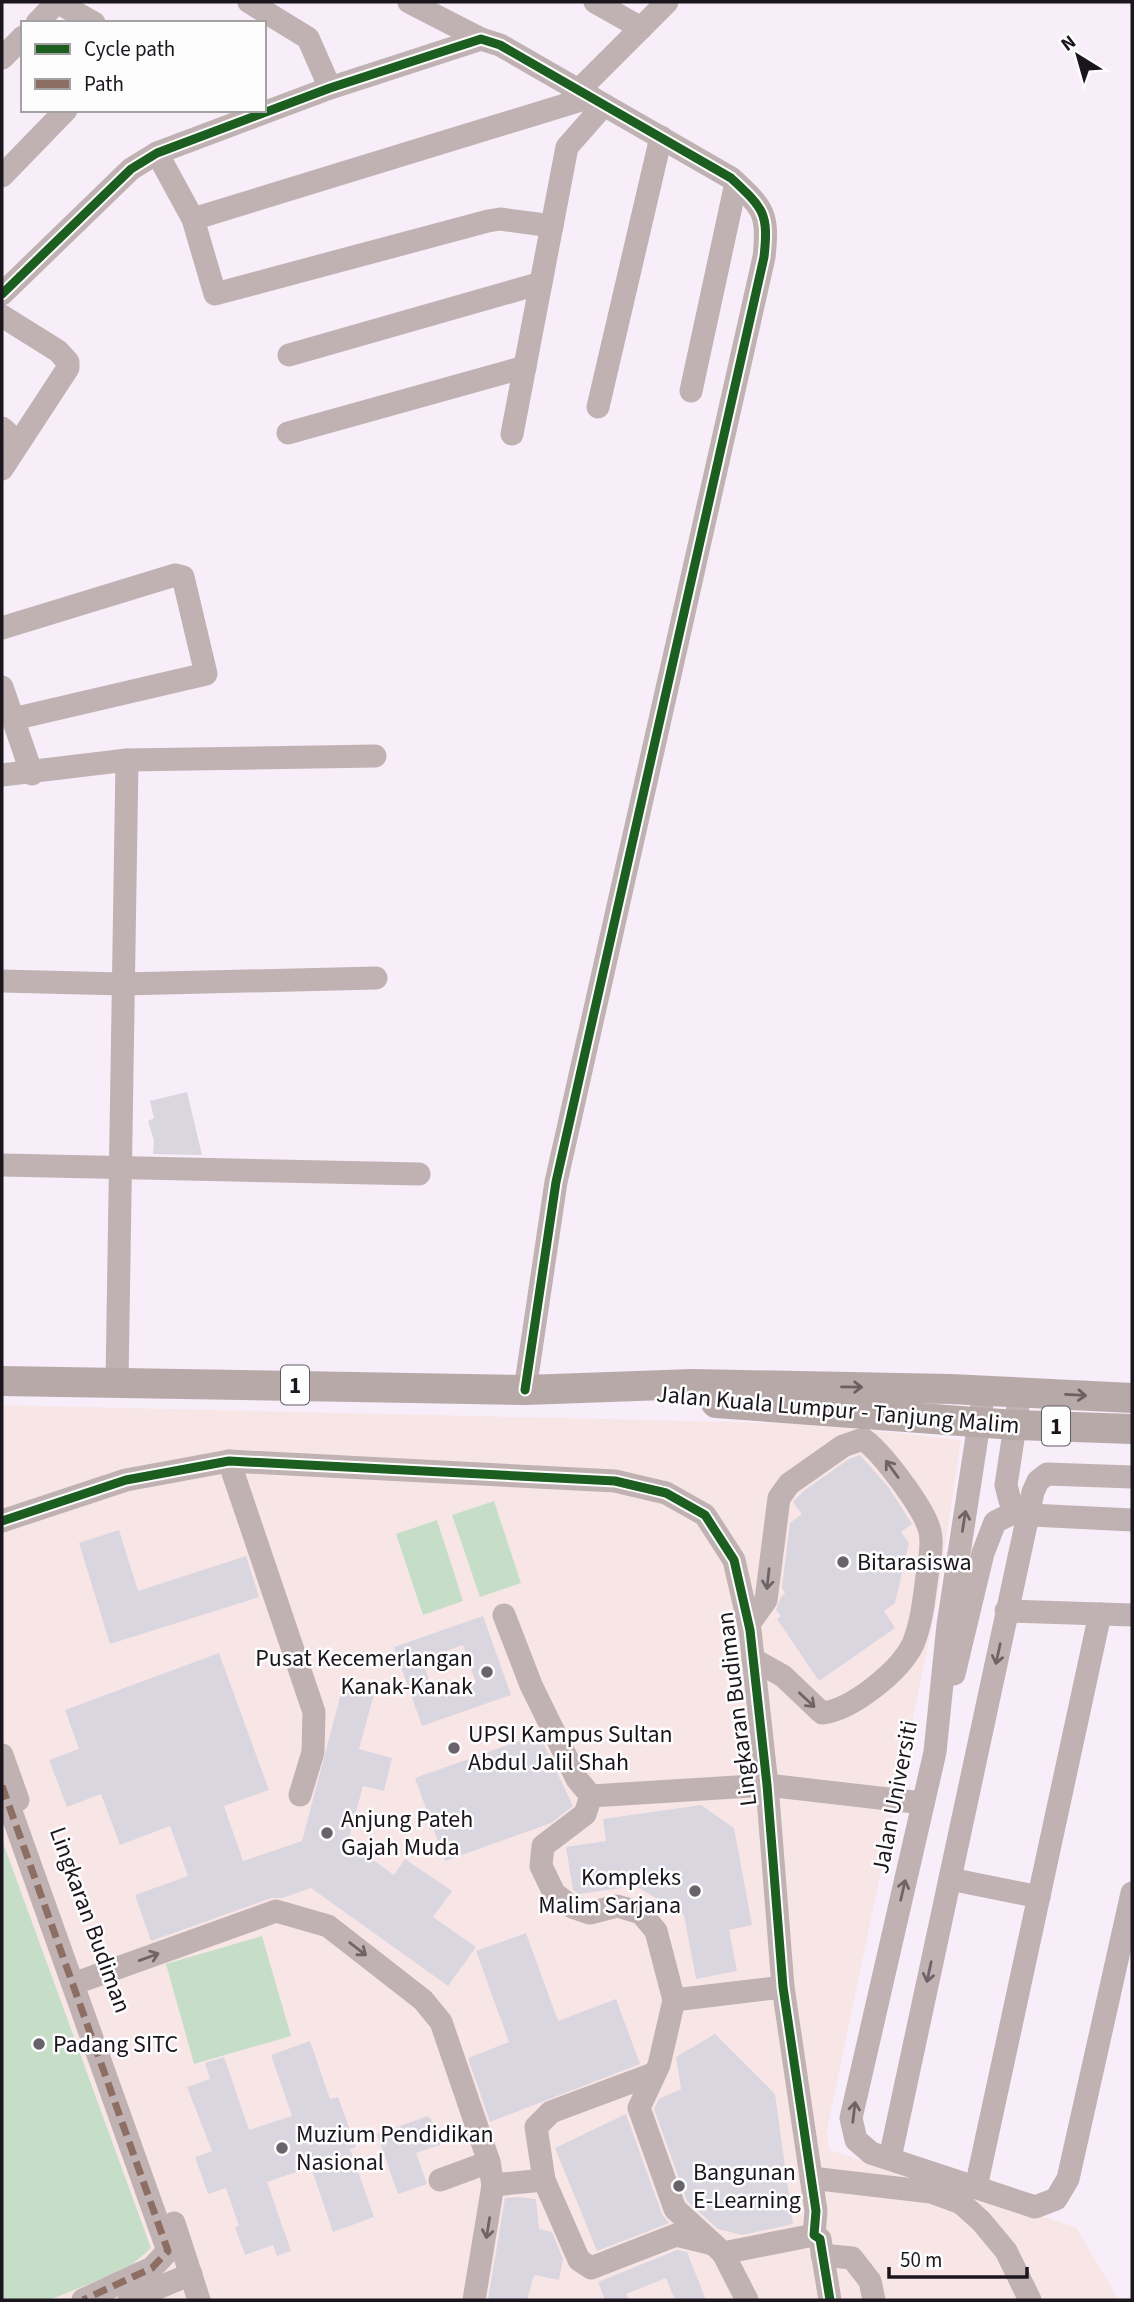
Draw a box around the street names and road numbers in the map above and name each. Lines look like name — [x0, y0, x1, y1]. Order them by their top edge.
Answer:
road number: 1 — [281, 1366, 309, 1404]
street label: Jalan Kuala Lumpur - Tanjung Malim — [655, 1377, 1021, 1443]
road number: 1 — [1042, 1406, 1070, 1446]
street label: Lingkaran Budiman — [708, 1610, 766, 1808]
street label: Jalan Universiti — [863, 1717, 927, 1877]
street label: Lingkaran Budiman — [40, 1822, 140, 2018]

